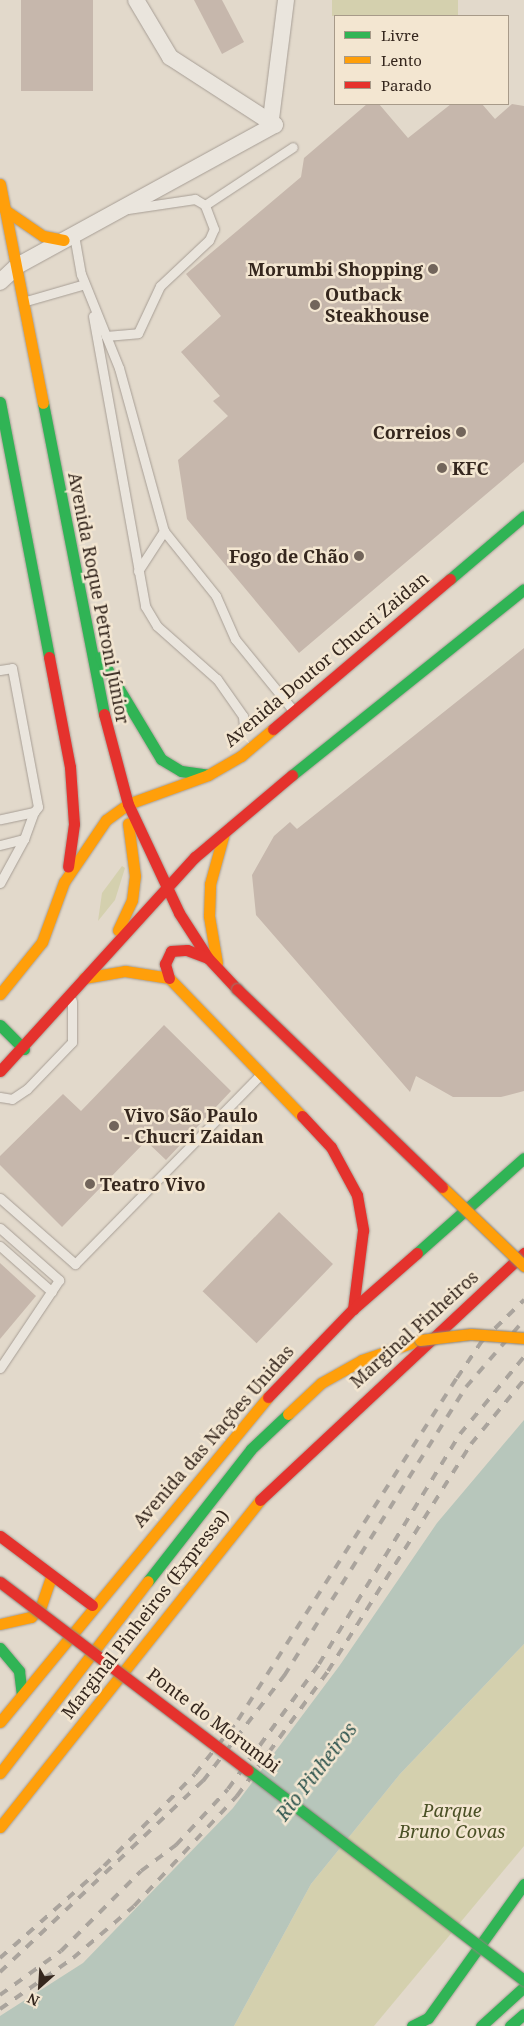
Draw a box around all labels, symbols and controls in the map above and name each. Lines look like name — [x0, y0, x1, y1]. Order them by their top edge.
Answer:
legend — [334, 15, 509, 105]
text: Livre — [381, 25, 419, 45]
text: Lento — [381, 50, 422, 70]
text: Parado — [381, 75, 432, 95]
place label: Morumbi Shopping — [248, 258, 423, 280]
marker: Morumbi Shopping — [427, 263, 439, 275]
place label: Outback Steakhouse — [325, 284, 429, 326]
marker: Outback Steakhouse — [309, 299, 321, 311]
place label: Correios — [373, 421, 451, 443]
marker: Correios — [455, 426, 467, 438]
place label: KFC — [452, 457, 488, 479]
marker: KFC — [436, 462, 448, 474]
street label: Avenida Roque Petroni Júnior — [64, 470, 134, 726]
place label: Fogo de Chão — [229, 545, 349, 567]
marker: Fogo de Chão — [353, 550, 365, 562]
street label: Avenida Doutor Chucri Zaidan — [219, 567, 433, 751]
place label: Vivo São Paulo - Chucri Zaidan — [124, 1105, 264, 1148]
marker: Vivo São Paulo - Chucri Zaidan — [108, 1120, 120, 1132]
place label: Teatro Vivo — [100, 1173, 205, 1195]
marker: Teatro Vivo — [84, 1178, 96, 1190]
street label: Marginal Pinheiros — [345, 1266, 483, 1392]
street label: Avenida das Nações Unidas — [128, 1341, 298, 1531]
street label: Marginal Pinheiros (Expressa) — [57, 1505, 233, 1723]
street label: Ponte do Morumbi — [143, 1663, 285, 1777]
water label: Rio Pinheiros — [272, 1719, 362, 1825]
park label: Parque Bruno Covas — [399, 1800, 505, 1842]
north arrow — [15, 1961, 65, 2011]
text: N — [24, 1989, 42, 2011]

